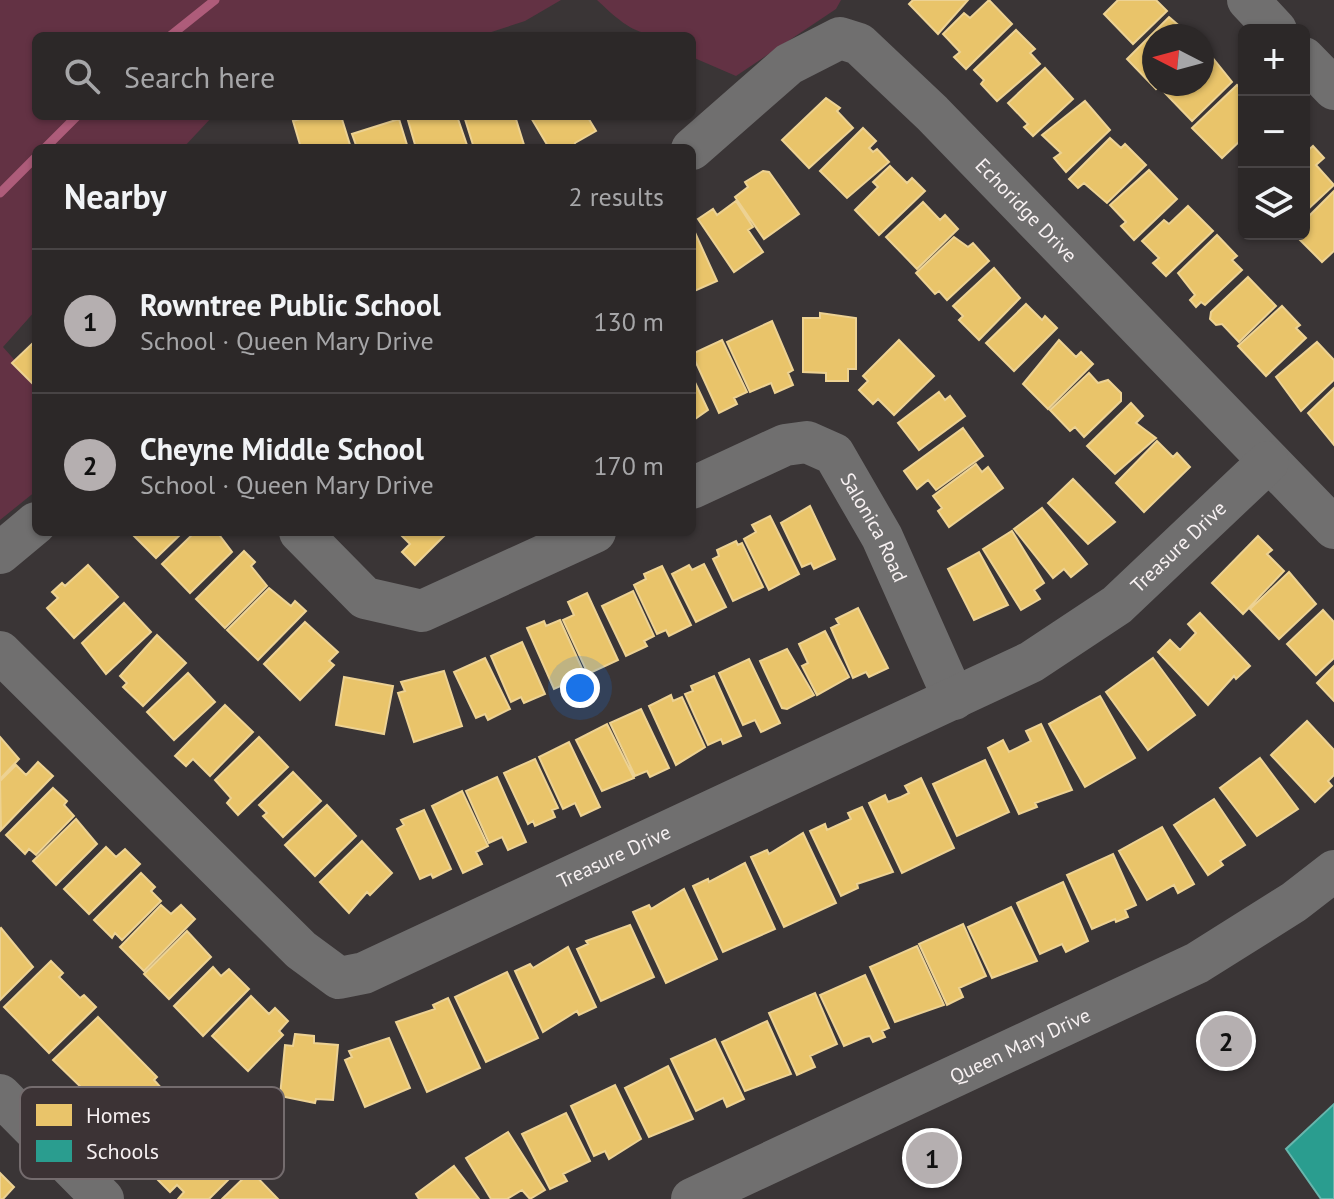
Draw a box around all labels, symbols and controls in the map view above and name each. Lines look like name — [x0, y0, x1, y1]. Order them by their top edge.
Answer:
north arrow — [1142, 24, 1214, 96]
map controls — [1238, 24, 1310, 240]
button: + — [1238, 24, 1310, 96]
search box — [32, 32, 696, 120]
icon: search — [60, 54, 104, 98]
text: Search here — [124, 57, 275, 96]
button: − — [1238, 96, 1310, 168]
street label: Echoridge Drive — [970, 153, 1083, 268]
button: layers — [1238, 168, 1310, 240]
text: Nearby — [64, 174, 166, 218]
text: 2 results — [569, 180, 664, 213]
text: Rowntree Public School — [140, 285, 441, 324]
text: 1 — [83, 305, 97, 338]
text: 130 m — [593, 305, 664, 338]
text: School · Queen Mary Drive — [140, 324, 434, 357]
text: Cheyne Middle School — [140, 429, 424, 468]
text: 2 — [83, 449, 97, 482]
text: 170 m — [593, 449, 664, 482]
text: School · Queen Mary Drive — [140, 468, 434, 501]
street label: Salonica Road — [835, 468, 913, 586]
street label: Treasure Drive — [1125, 495, 1232, 598]
your location — [560, 668, 600, 708]
street label: Treasure Drive — [553, 819, 675, 894]
street label: Queen Mary Drive — [945, 1002, 1094, 1090]
pin: 2 — [1200, 1011, 1252, 1071]
legend — [20, 1087, 284, 1179]
text: Homes — [86, 1101, 151, 1129]
pin: 1 — [906, 1128, 958, 1188]
text: Schools — [86, 1137, 159, 1165]

